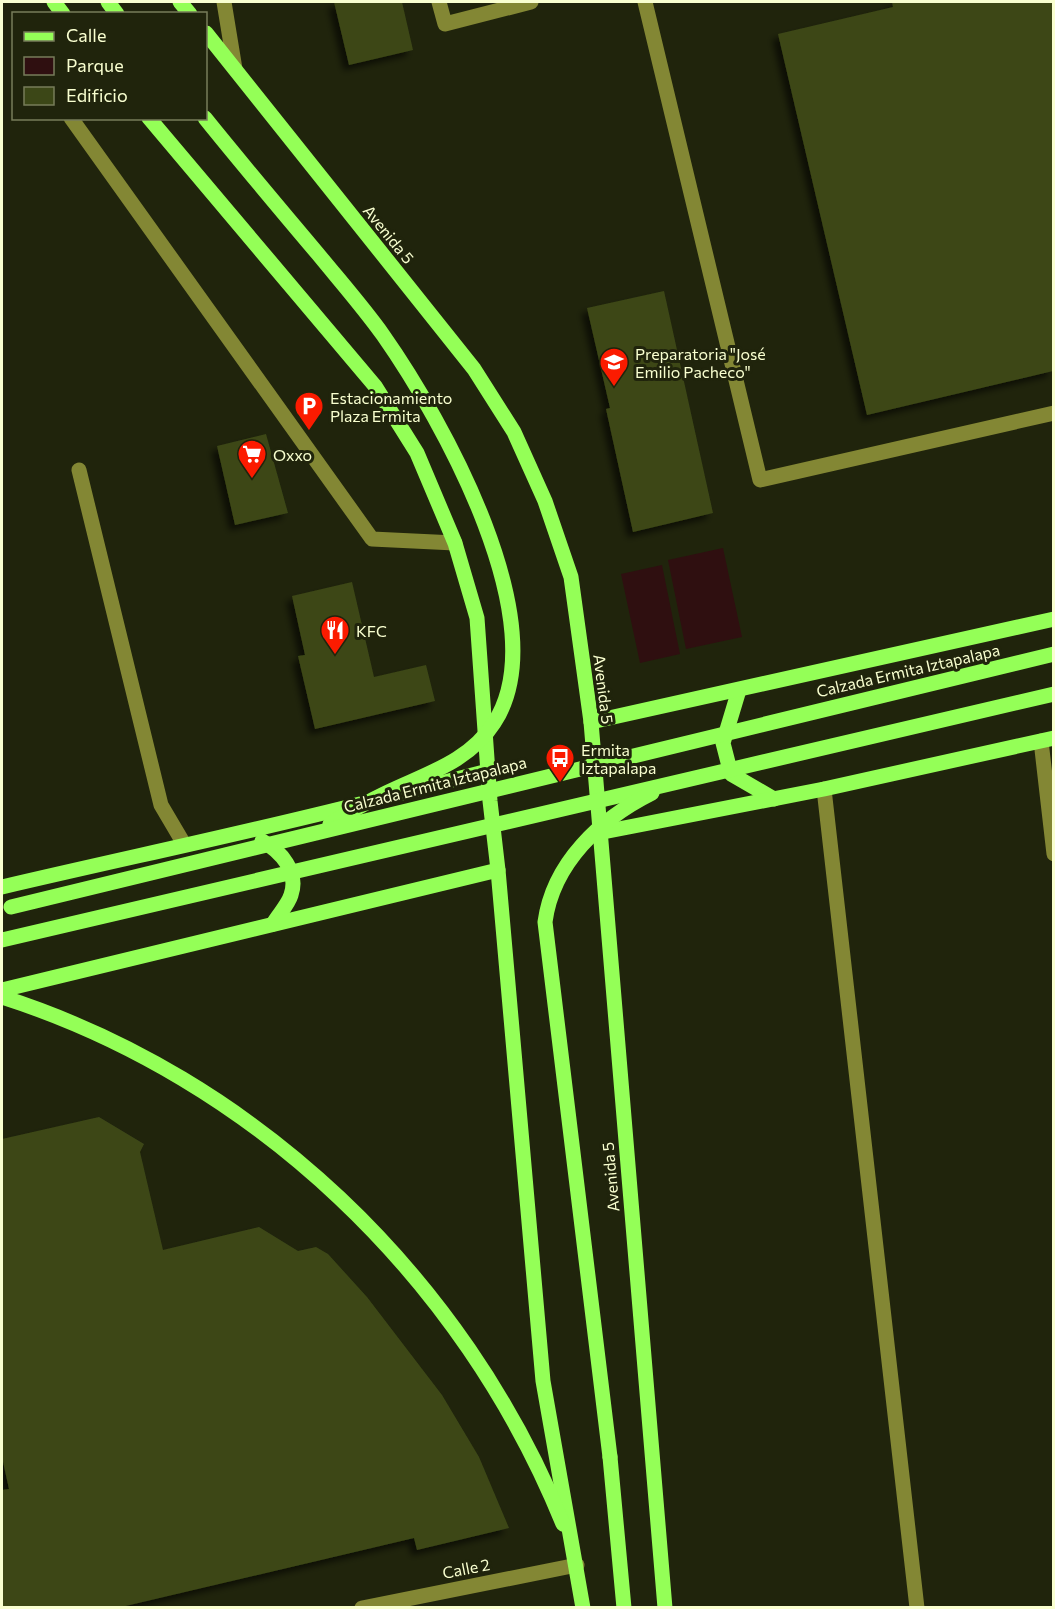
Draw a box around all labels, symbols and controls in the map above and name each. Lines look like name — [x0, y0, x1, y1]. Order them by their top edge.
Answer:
legend — [12, 12, 207, 120]
text: Calle — [66, 24, 106, 46]
text: Parque — [66, 54, 124, 76]
text: Edificio — [66, 84, 128, 106]
street label: Avenida 5 — [360, 201, 418, 267]
place label: Preparatoria "José Emilio Pacheco" — [635, 344, 766, 381]
school or university icon: Preparatoria "José Emilio Pacheco" — [598, 346, 630, 388]
place label: Estacionamiento Plaza Ermita — [330, 388, 452, 425]
parking icon: Estacionamiento Plaza Ermita — [293, 390, 325, 432]
supermarket icon: Oxxo — [236, 438, 268, 480]
place label: Oxxo — [273, 445, 312, 464]
restaurant icon: KFC — [319, 614, 351, 656]
place label: KFC — [356, 621, 387, 640]
street label: Calzada Ermita Iztapalapa — [814, 640, 1002, 700]
street label: Avenida 5 — [590, 653, 618, 725]
place label: Ermita Iztapalapa — [581, 740, 656, 777]
bus stop icon: Ermita Iztapalapa — [544, 742, 576, 784]
street label: Calzada Ermita Iztapalapa — [342, 752, 528, 816]
street label: Avenida 5 — [597, 1141, 623, 1213]
street label: Calle 2 — [441, 1554, 491, 1582]

